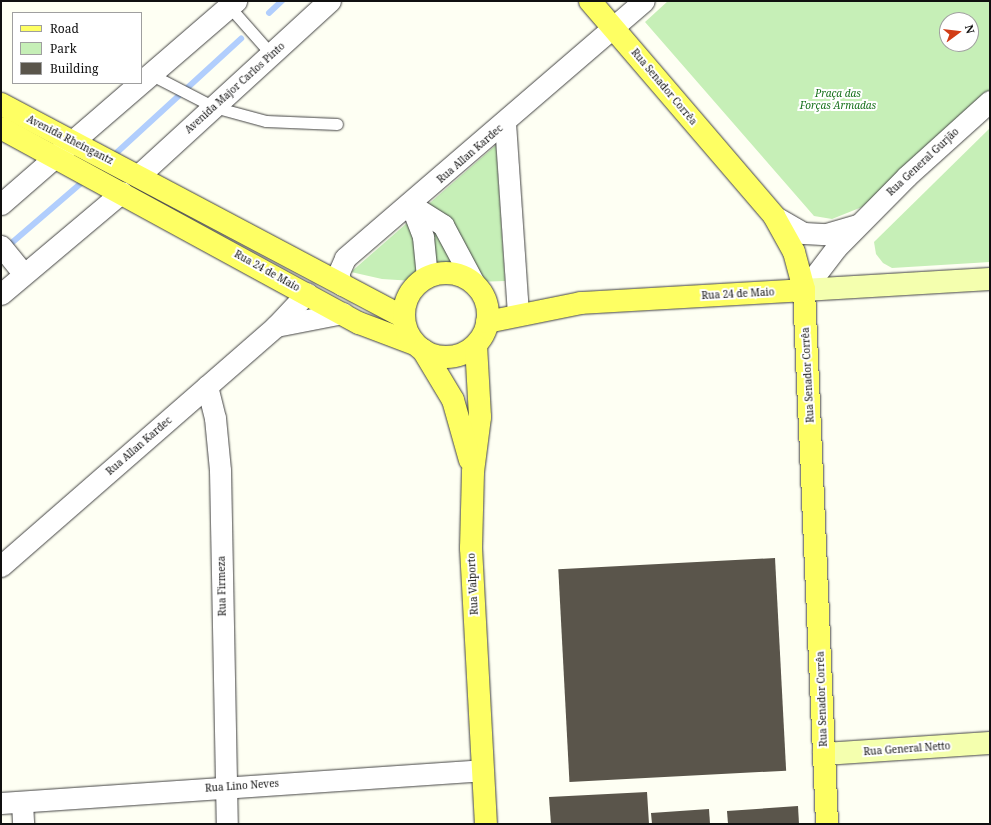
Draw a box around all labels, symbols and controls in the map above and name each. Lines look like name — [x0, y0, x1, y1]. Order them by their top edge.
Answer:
legend — [12, 12, 142, 84]
north arrow — [939, 12, 979, 52]
text: Road — [50, 20, 79, 37]
text: N — [962, 23, 978, 35]
text: Park — [50, 40, 77, 57]
street label: Avenida Major Carlos Pinto — [183, 40, 287, 136]
street label: Rua Senador Corrêa — [629, 47, 699, 127]
text: Building — [50, 60, 98, 77]
park label: Praça das Forças Armadas — [800, 87, 876, 110]
street label: Avenida Rheingantz — [25, 113, 115, 167]
street label: Rua Allan Kardec — [435, 122, 505, 186]
street label: Rua General Gurjão — [885, 126, 961, 198]
street label: Rua 24 de Maio — [232, 248, 302, 294]
street label: Rua 24 de Maio — [701, 286, 775, 302]
street label: Rua Senador Corrêa — [800, 327, 816, 423]
street label: Rua Allan Kardec — [104, 414, 174, 478]
street label: Rua Valporto — [465, 553, 481, 615]
street label: Rua Firmeza — [215, 556, 229, 616]
street label: Rua Senador Corrêa — [814, 651, 830, 747]
street label: Rua General Netto — [863, 740, 951, 758]
street label: Rua Lino Neves — [205, 777, 279, 795]

